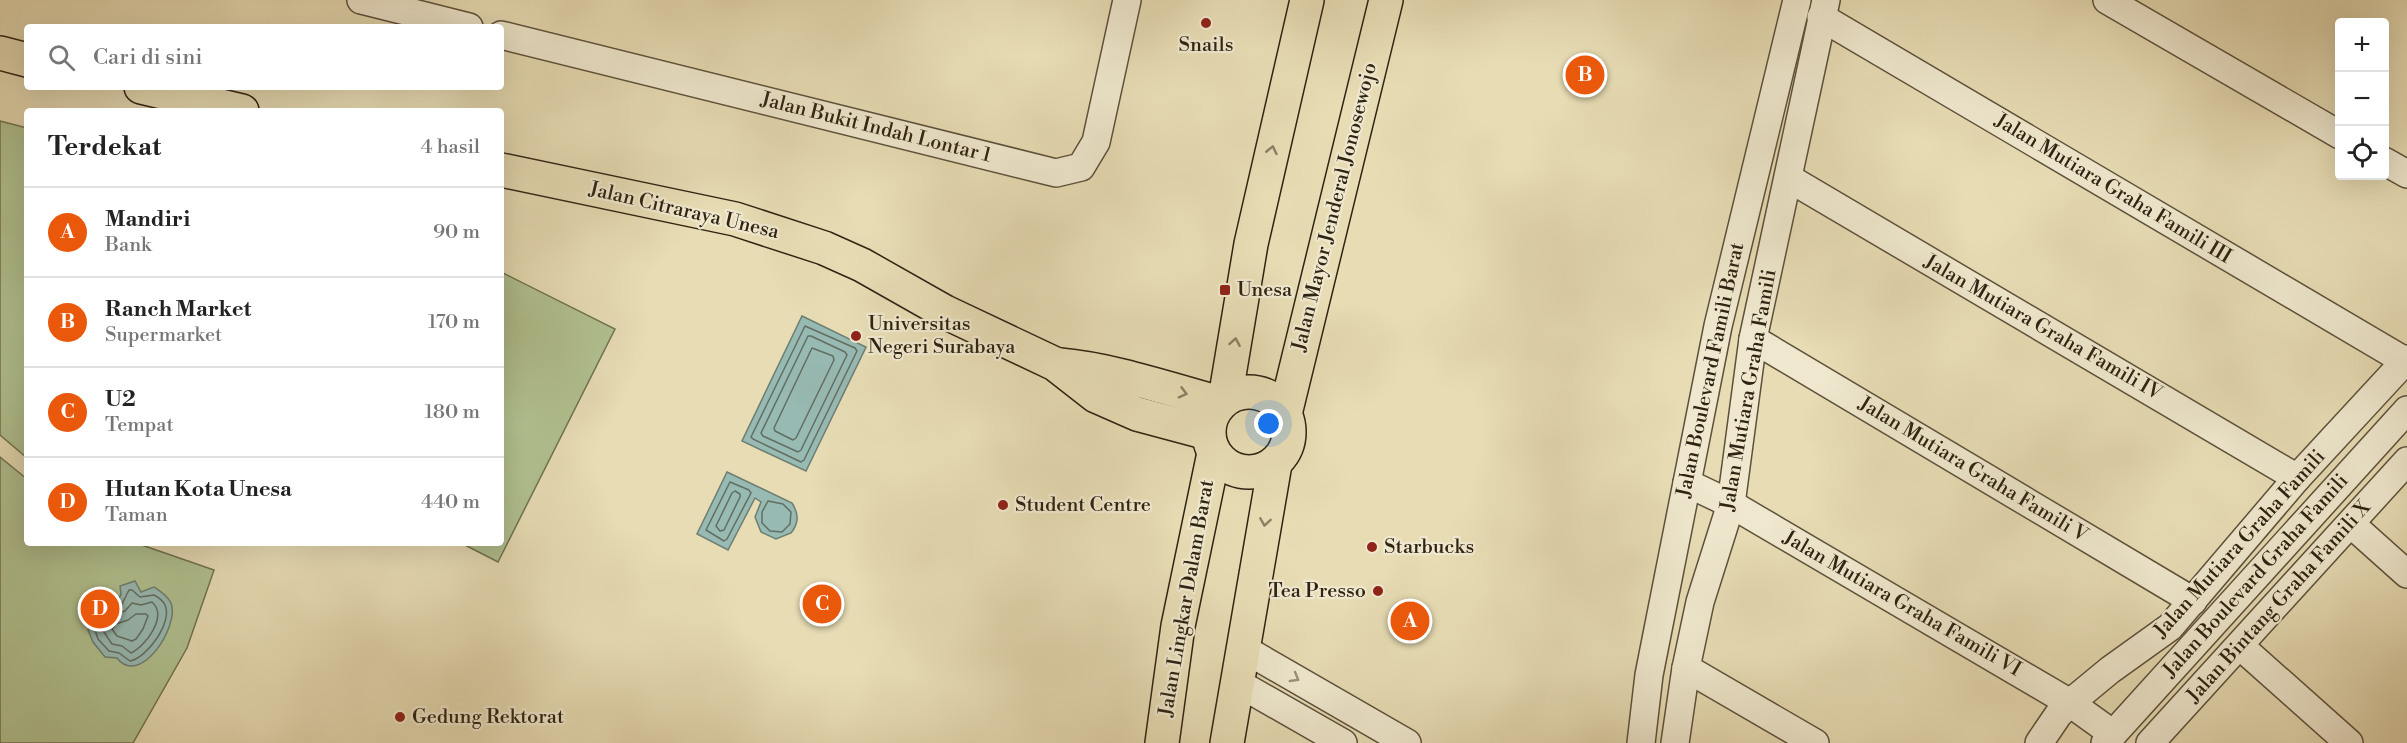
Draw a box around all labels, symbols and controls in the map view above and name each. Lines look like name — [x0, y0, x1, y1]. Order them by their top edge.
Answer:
marker: Snails — [1199, 16, 1213, 30]
map controls — [2335, 18, 2389, 180]
button: + — [2335, 18, 2389, 72]
search box — [24, 24, 504, 90]
place label: Snails — [1179, 33, 1233, 58]
icon: search — [45, 41, 78, 74]
text: Cari di sini — [93, 44, 203, 71]
pin: B — [1566, 52, 1604, 98]
street label: Jalan Mayor Jenderal Jonosewojo — [1287, 60, 1383, 355]
button: − — [2335, 72, 2389, 126]
street label: Jalan Bukit Indah Lontar 1 — [757, 87, 994, 169]
street label: Jalan Mutiara Graha Famili III — [1989, 108, 2236, 270]
button: locate — [2335, 126, 2389, 180]
text: Terdekat — [48, 131, 161, 163]
text: 4 hasil — [421, 135, 480, 160]
one-way arrow — [1265, 146, 1278, 156]
street label: Jalan Citraraya Unesa — [586, 177, 782, 245]
text: Mandiri — [105, 206, 190, 233]
text: A — [60, 220, 75, 245]
text: 90 m — [433, 220, 480, 245]
text: Bank — [105, 233, 152, 258]
street label: Jalan Boulevard Famili Barat — [1672, 240, 1750, 501]
street label: Jalan Mutiara Graha Famili IV — [1919, 249, 2167, 407]
street label: Jalan Mutiara Graha Famili — [1715, 267, 1783, 514]
place label: Unesa — [1237, 278, 1293, 303]
marker: Unesa — [1218, 283, 1232, 297]
text: Ranch Market — [105, 296, 251, 323]
text: B — [60, 310, 75, 335]
text: 170 m — [428, 310, 480, 335]
place label: Universitas Negeri Surabaya — [868, 312, 1016, 360]
text: Supermarket — [105, 323, 222, 348]
marker: Universitas Negeri Surabaya — [849, 329, 863, 343]
one-way arrow — [1228, 337, 1241, 347]
text: U2 — [105, 386, 136, 413]
one-way arrow — [1177, 386, 1188, 398]
street label: Jalan Mutiara Graha Famili V — [1853, 391, 2093, 549]
text: C — [60, 400, 75, 425]
text: 180 m — [425, 400, 480, 425]
your location — [1254, 409, 1283, 438]
text: Tempat — [105, 413, 174, 438]
street label: Jalan Mutiara Graha Famili — [2148, 444, 2331, 644]
street label: Jalan Boulevard Graha Famili — [2157, 469, 2354, 684]
text: Hutan Kota Unesa — [105, 476, 292, 503]
street label: Jalan Lingkar Dalam Barat — [1154, 478, 1220, 719]
text: D — [60, 490, 75, 515]
text: 440 m — [421, 490, 480, 515]
place label: Student Centre — [1015, 493, 1151, 518]
street label: Jalan Bintang Graha Famili X — [2181, 496, 2377, 709]
marker: Student Centre — [996, 498, 1010, 512]
text: Taman — [105, 503, 168, 528]
one-way arrow — [1260, 517, 1272, 526]
street label: Jalan Mutiara Graha Famili VI — [1778, 525, 2026, 683]
place label: Starbucks — [1384, 535, 1474, 560]
marker: Starbucks — [1365, 540, 1379, 554]
place label: Tea Presso — [1268, 579, 1366, 604]
pin: C — [802, 582, 842, 626]
marker: Tea Presso — [1371, 584, 1385, 598]
pin: D — [80, 586, 120, 632]
pin: A — [1390, 598, 1430, 644]
one-way arrow — [1289, 671, 1299, 682]
place label: Gedung Rektorat — [412, 705, 564, 730]
marker: Gedung Rektorat — [393, 710, 407, 724]

